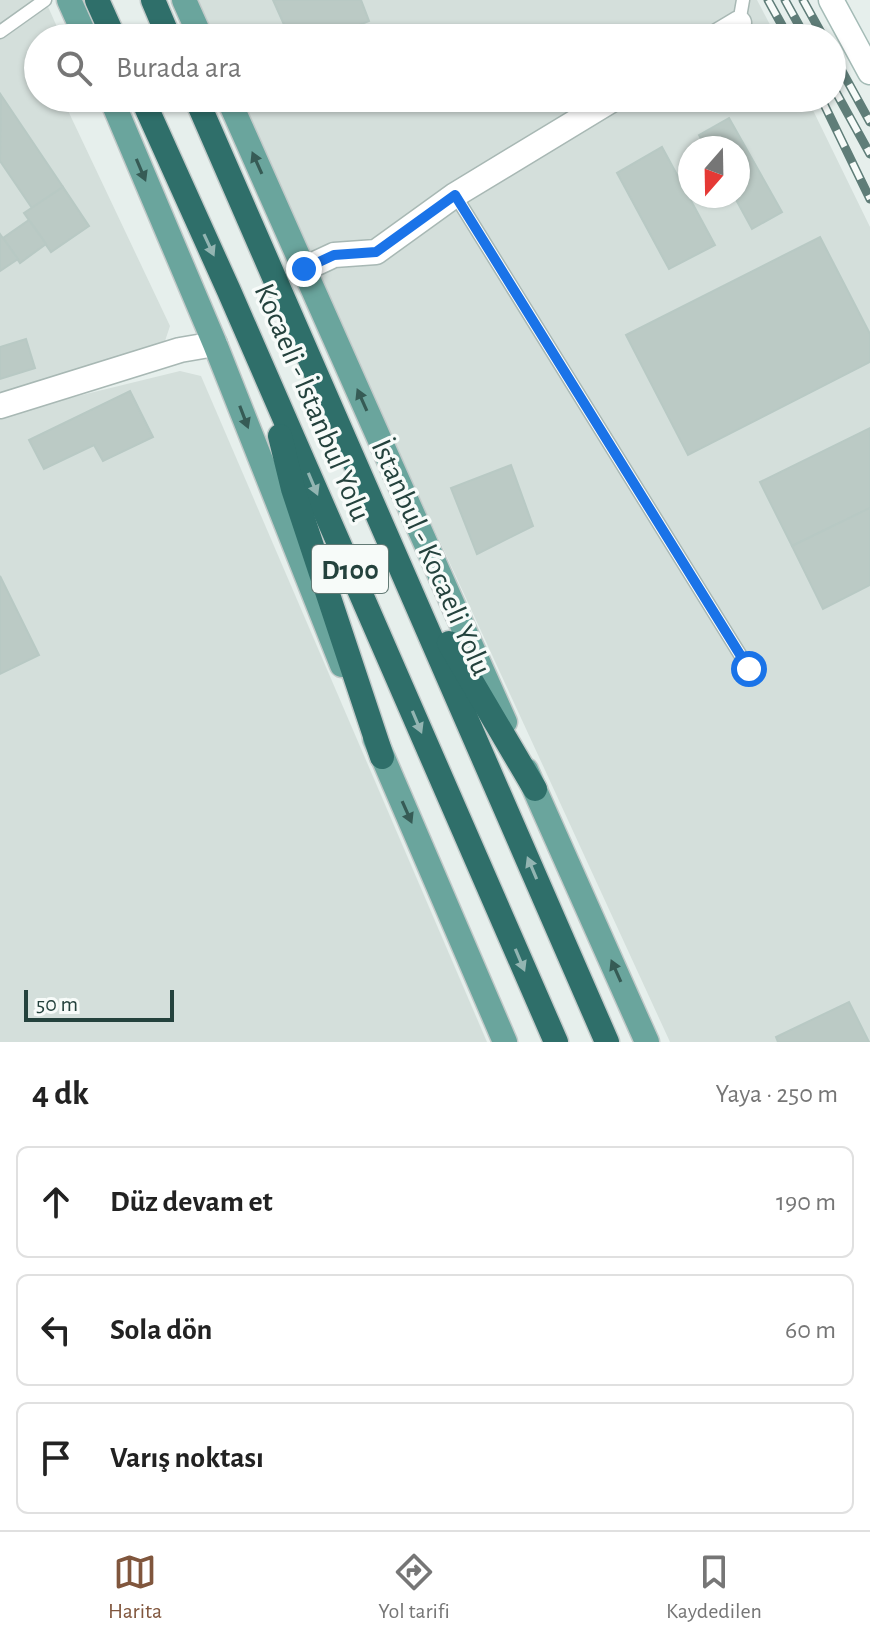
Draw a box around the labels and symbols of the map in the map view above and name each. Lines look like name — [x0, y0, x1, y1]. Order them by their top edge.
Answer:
north arrow — [678, 136, 750, 208]
one-way arrow — [250, 151, 264, 175]
one-way arrow — [135, 158, 148, 182]
one-way arrow — [202, 234, 216, 257]
route end — [286, 251, 322, 287]
street label: Kocaeli - İstanbul Yolu — [249, 279, 377, 525]
one-way arrow — [356, 389, 369, 412]
one-way arrow — [237, 405, 250, 429]
street label: İstanbul - Kocaeli Yolu — [366, 434, 498, 680]
one-way arrow — [307, 472, 320, 495]
road number: D100 — [312, 545, 388, 593]
route start — [731, 651, 767, 687]
one-way arrow — [410, 710, 423, 734]
one-way arrow — [400, 800, 414, 824]
one-way arrow — [525, 856, 538, 879]
one-way arrow — [514, 949, 527, 972]
one-way arrow — [609, 959, 622, 983]
scale bar — [24, 986, 174, 1022]

